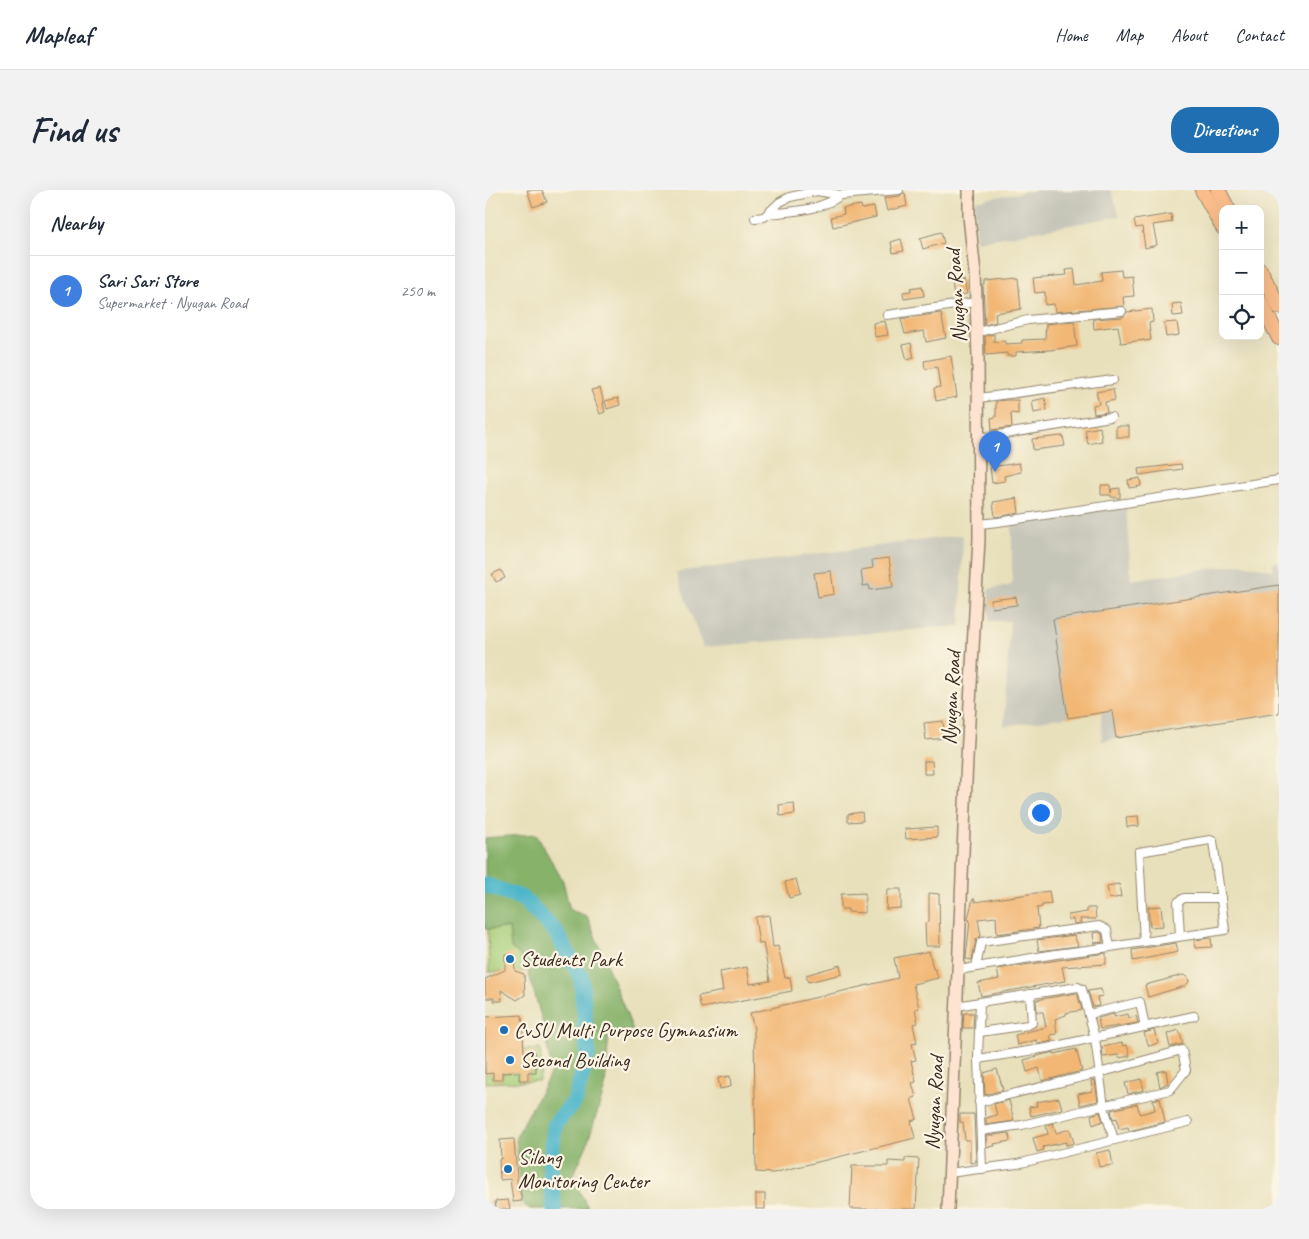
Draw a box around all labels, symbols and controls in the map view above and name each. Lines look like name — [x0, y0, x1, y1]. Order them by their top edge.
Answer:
text: Mapleaf — [25, 20, 92, 50]
text: Home — [1055, 24, 1088, 46]
text: Map — [1116, 24, 1143, 46]
text: About — [1171, 24, 1207, 46]
text: Contact — [1235, 24, 1284, 46]
button: Directions — [1171, 107, 1279, 153]
text: Find us — [30, 108, 117, 153]
map controls — [1219, 205, 1264, 340]
button: + — [1219, 205, 1264, 250]
text: Nearby — [50, 210, 103, 236]
street label: Nyugan Road — [939, 245, 972, 344]
button: − — [1219, 250, 1264, 295]
text: Sari Sari Store — [97, 269, 198, 293]
text: 1 — [62, 281, 70, 301]
text: 250 m — [401, 281, 435, 301]
text: Supermarket · Nyugan Road — [97, 293, 247, 313]
button: locate — [1219, 295, 1264, 340]
pin: 1 — [979, 431, 1011, 472]
street label: Nyugan Road — [936, 647, 967, 746]
your location — [1028, 800, 1054, 826]
place label: Students Park — [520, 946, 624, 972]
marker: Students Park — [504, 953, 516, 965]
place label: CvSU Multi Purpose Gymnasium — [514, 1017, 738, 1043]
marker: CvSU Multi Purpose Gymnasium — [498, 1024, 510, 1036]
place label: Second Building — [520, 1047, 631, 1073]
street label: Nyugan Road — [919, 1052, 950, 1151]
marker: Second Building — [504, 1054, 516, 1066]
place label: Silang Monitoring Center — [518, 1144, 651, 1194]
marker: Silang Monitoring Center — [502, 1163, 514, 1175]

